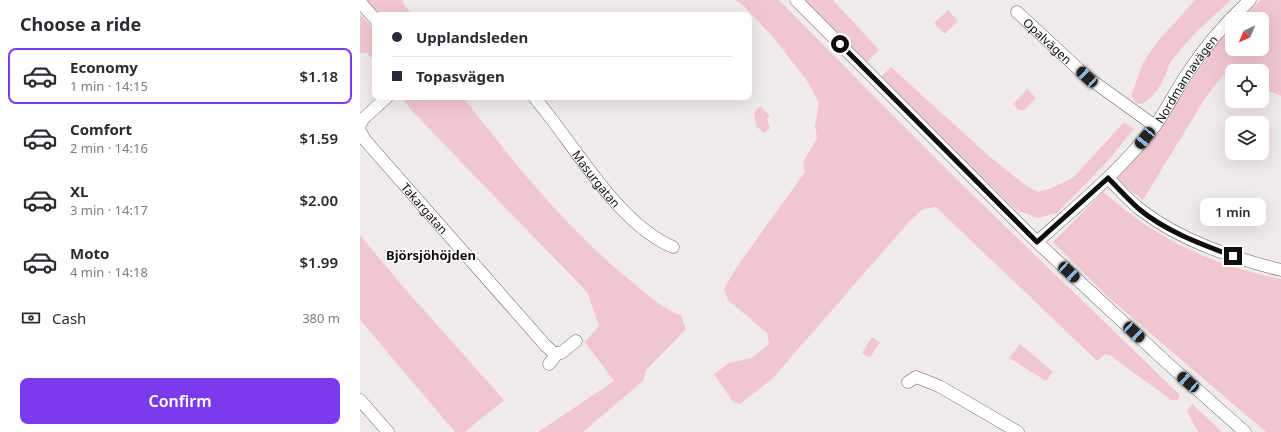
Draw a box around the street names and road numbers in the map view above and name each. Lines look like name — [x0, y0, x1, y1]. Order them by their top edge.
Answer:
street label: Opalvägen — [1020, 14, 1076, 68]
street label: Nordmannavägen — [1151, 31, 1221, 126]
street label: Masurgatan — [569, 147, 625, 211]
street label: Takargatan — [398, 179, 452, 237]

